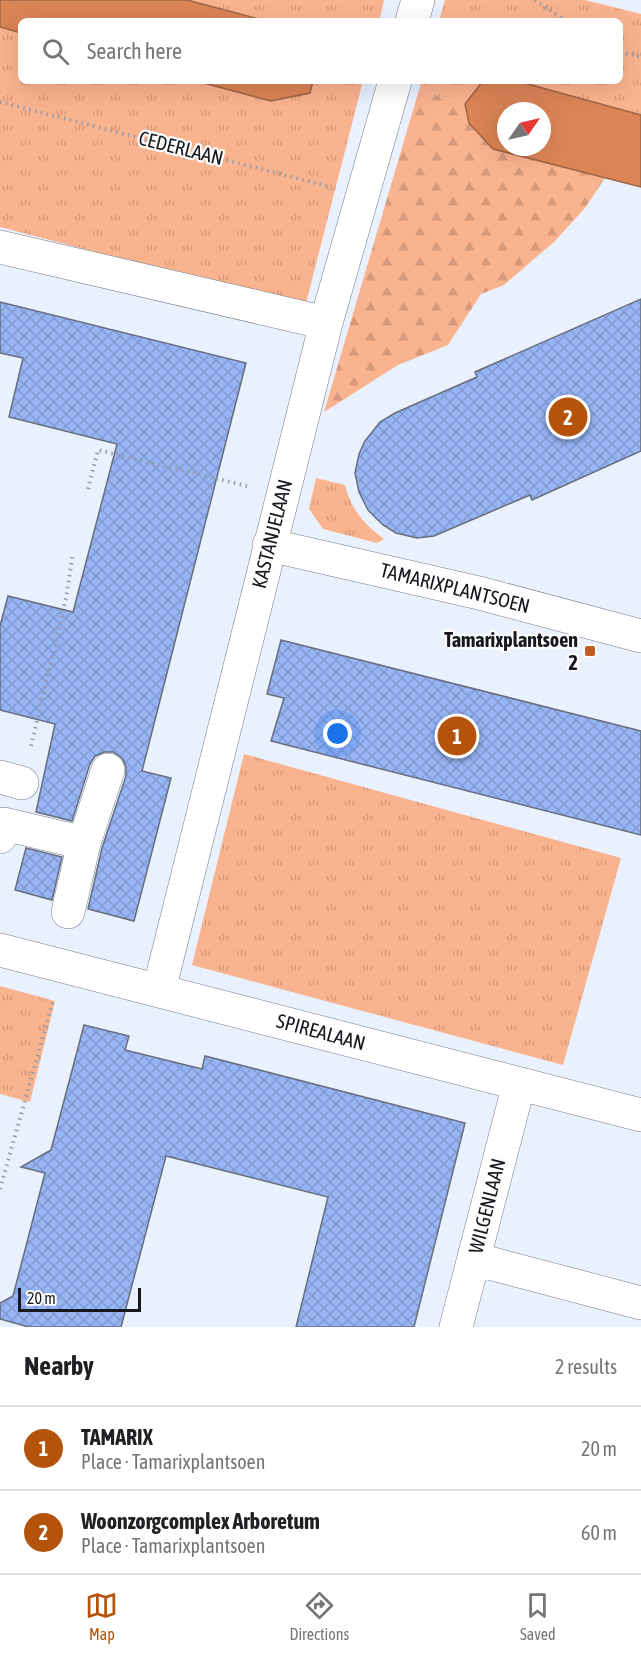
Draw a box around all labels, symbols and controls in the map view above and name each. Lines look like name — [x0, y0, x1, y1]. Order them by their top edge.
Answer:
search box — [18, 18, 623, 84]
icon: search — [39, 35, 72, 68]
text: Search here — [87, 38, 182, 64]
north arrow — [497, 102, 551, 156]
street label: CEDERLAAN — [136, 126, 226, 169]
pin: 2 — [548, 394, 588, 440]
street label: KASTANJELAAN — [247, 477, 296, 591]
street label: TAMARIXPLANTSOEN — [378, 558, 532, 617]
place label: Tamarixplantsoen 2 — [444, 628, 578, 674]
marker: Tamarixplantsoen 2 — [583, 644, 597, 658]
pin: 1 — [438, 714, 476, 758]
your location — [323, 719, 352, 748]
street label: SPIREALAAN — [274, 1009, 368, 1054]
street label: WILGENLAAN — [464, 1156, 509, 1256]
scale bar — [18, 1285, 141, 1312]
text: 20 m — [27, 1289, 56, 1307]
text: Nearby — [24, 1351, 94, 1381]
text: 2 results — [555, 1355, 617, 1378]
text: TAMARIX — [81, 1424, 153, 1450]
text: 1 — [39, 1437, 48, 1460]
text: 20 m — [581, 1437, 617, 1460]
text: Place · Tamarixplantsoen — [81, 1450, 265, 1473]
text: Woonzorgcomplex Arboretum — [81, 1508, 320, 1534]
text: 2 — [39, 1521, 48, 1544]
text: 60 m — [581, 1521, 617, 1544]
text: Place · Tamarixplantsoen — [81, 1534, 265, 1557]
tab: Map — [85, 1589, 118, 1643]
tab: Directions — [289, 1589, 349, 1643]
tab: Saved — [520, 1589, 555, 1643]

